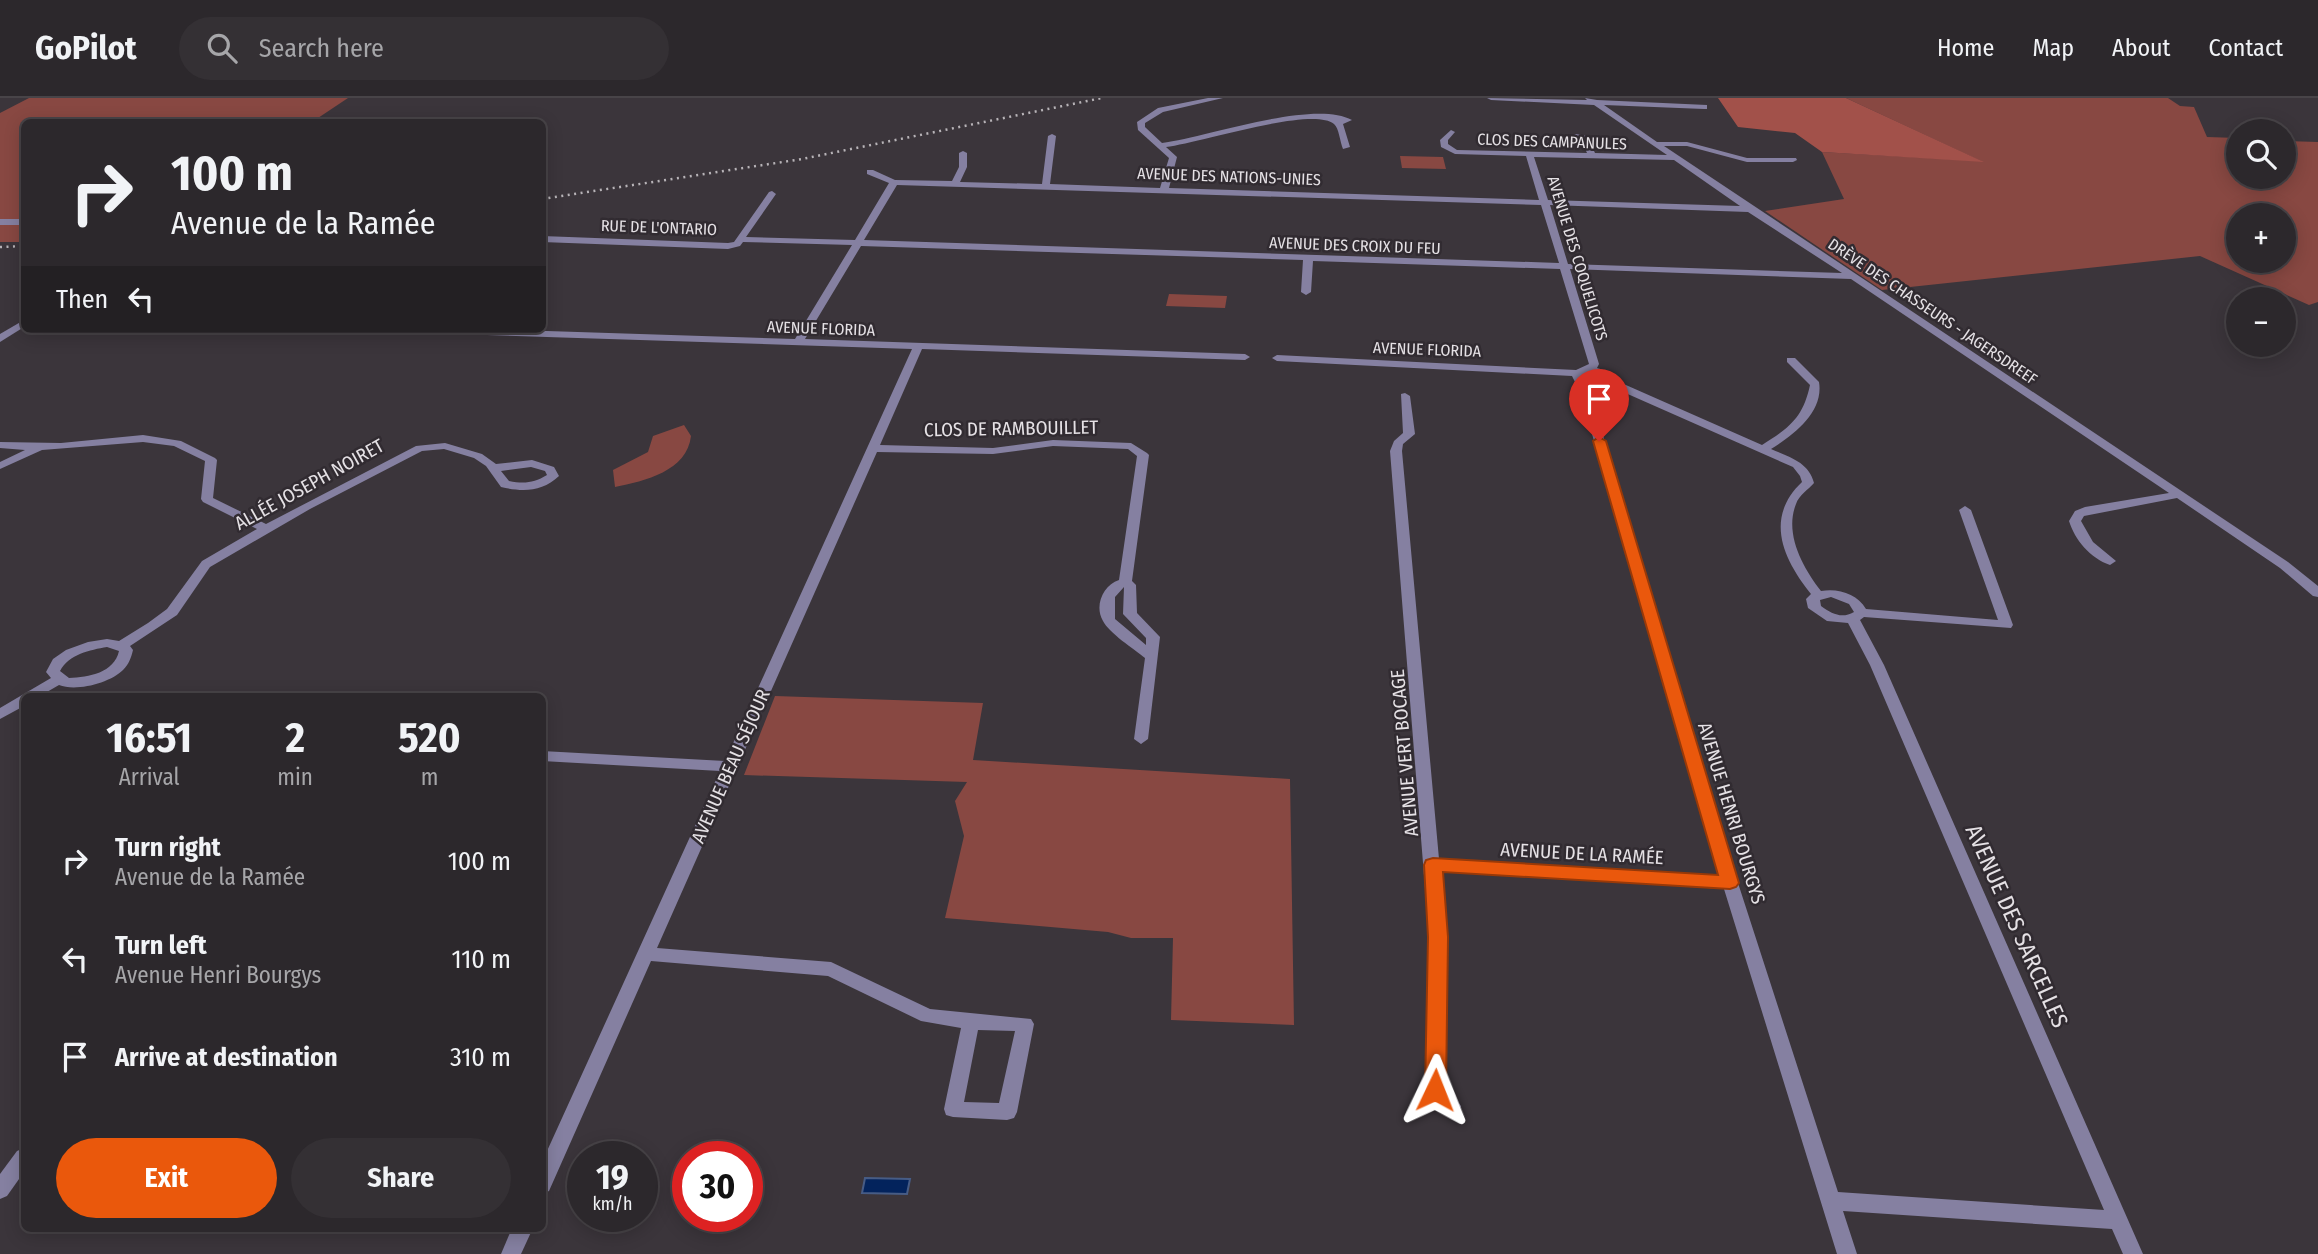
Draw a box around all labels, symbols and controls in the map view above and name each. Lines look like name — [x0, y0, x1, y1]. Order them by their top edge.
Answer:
search box — [179, 17, 669, 80]
text: GoPilot — [35, 28, 137, 68]
icon: search — [203, 29, 241, 67]
text: Search here — [259, 33, 384, 64]
text: Home — [1937, 34, 1994, 62]
text: Map — [2032, 34, 2074, 62]
text: About — [2112, 34, 2170, 62]
text: Contact — [2208, 34, 2283, 62]
map controls — [2226, 119, 2296, 357]
button: search — [2226, 119, 2296, 189]
street label: CLOS DES CAMPANULES — [1477, 129, 1627, 154]
text: 100 m — [171, 144, 293, 203]
icon: right — [56, 147, 147, 238]
street label: AVENUE DES NATIONS-UNIES — [1137, 164, 1321, 189]
street label: AVENUE DES COQUELICOTS — [1543, 174, 1612, 343]
button: + — [2226, 203, 2296, 273]
text: Avenue de la Ramée — [171, 204, 436, 242]
street label: RUE DE L'ONTARIO — [601, 216, 717, 239]
street label: AVENUE DES CROIX DU FEU — [1269, 233, 1441, 258]
street label: DRÈVE DES CHASSEURS - JAGERSDREEF — [1825, 234, 2041, 389]
icon: left — [122, 280, 160, 318]
text: Then — [56, 284, 108, 315]
button: − — [2226, 287, 2296, 357]
street label: AVENUE FLORIDA — [767, 317, 876, 340]
street label: AVENUE FLORIDA — [1373, 338, 1482, 361]
pin — [1569, 369, 1629, 441]
icon: arrive — [1580, 380, 1618, 418]
street label: CLOS DE RAMBOUILLET — [924, 415, 1099, 442]
street label: ALLÉE JOSEPH NOIRET — [231, 434, 388, 535]
street label: AVENUE VERT BOCAGE — [1386, 668, 1423, 838]
street label: AVENUE BEAU SÉJOUR — [686, 686, 775, 847]
text: 16:51 — [106, 713, 192, 763]
text: 2 — [285, 713, 305, 763]
text: 520 — [398, 713, 461, 763]
street label: AVENUE HENRI BOURGYS — [1693, 720, 1770, 907]
text: Arrival — [119, 763, 180, 791]
text: min — [277, 763, 313, 791]
text: m — [421, 763, 438, 791]
street label: AVENUE DES SARCELLES — [1960, 820, 2074, 1032]
text: Turn right — [115, 832, 221, 863]
street label: AVENUE DE LA RAMÉE — [1500, 838, 1664, 869]
icon: right — [56, 842, 94, 880]
text: 100 m — [448, 846, 511, 877]
text: Avenue de la Ramée — [115, 863, 305, 891]
text: Turn left — [115, 930, 207, 961]
icon: left — [56, 940, 94, 978]
text: 110 m — [451, 944, 511, 975]
text: Avenue Henri Bourgys — [115, 961, 321, 989]
icon: arrive — [56, 1038, 94, 1076]
text: Arrive at destination — [115, 1042, 338, 1073]
text: 310 m — [450, 1042, 511, 1073]
position arrow — [1398, 1053, 1472, 1127]
button: Exit — [56, 1138, 277, 1218]
button: Share — [291, 1138, 511, 1218]
speed limit sign: 30 — [672, 1141, 763, 1232]
text: 19 — [596, 1156, 629, 1198]
text: km/h — [592, 1193, 633, 1215]

